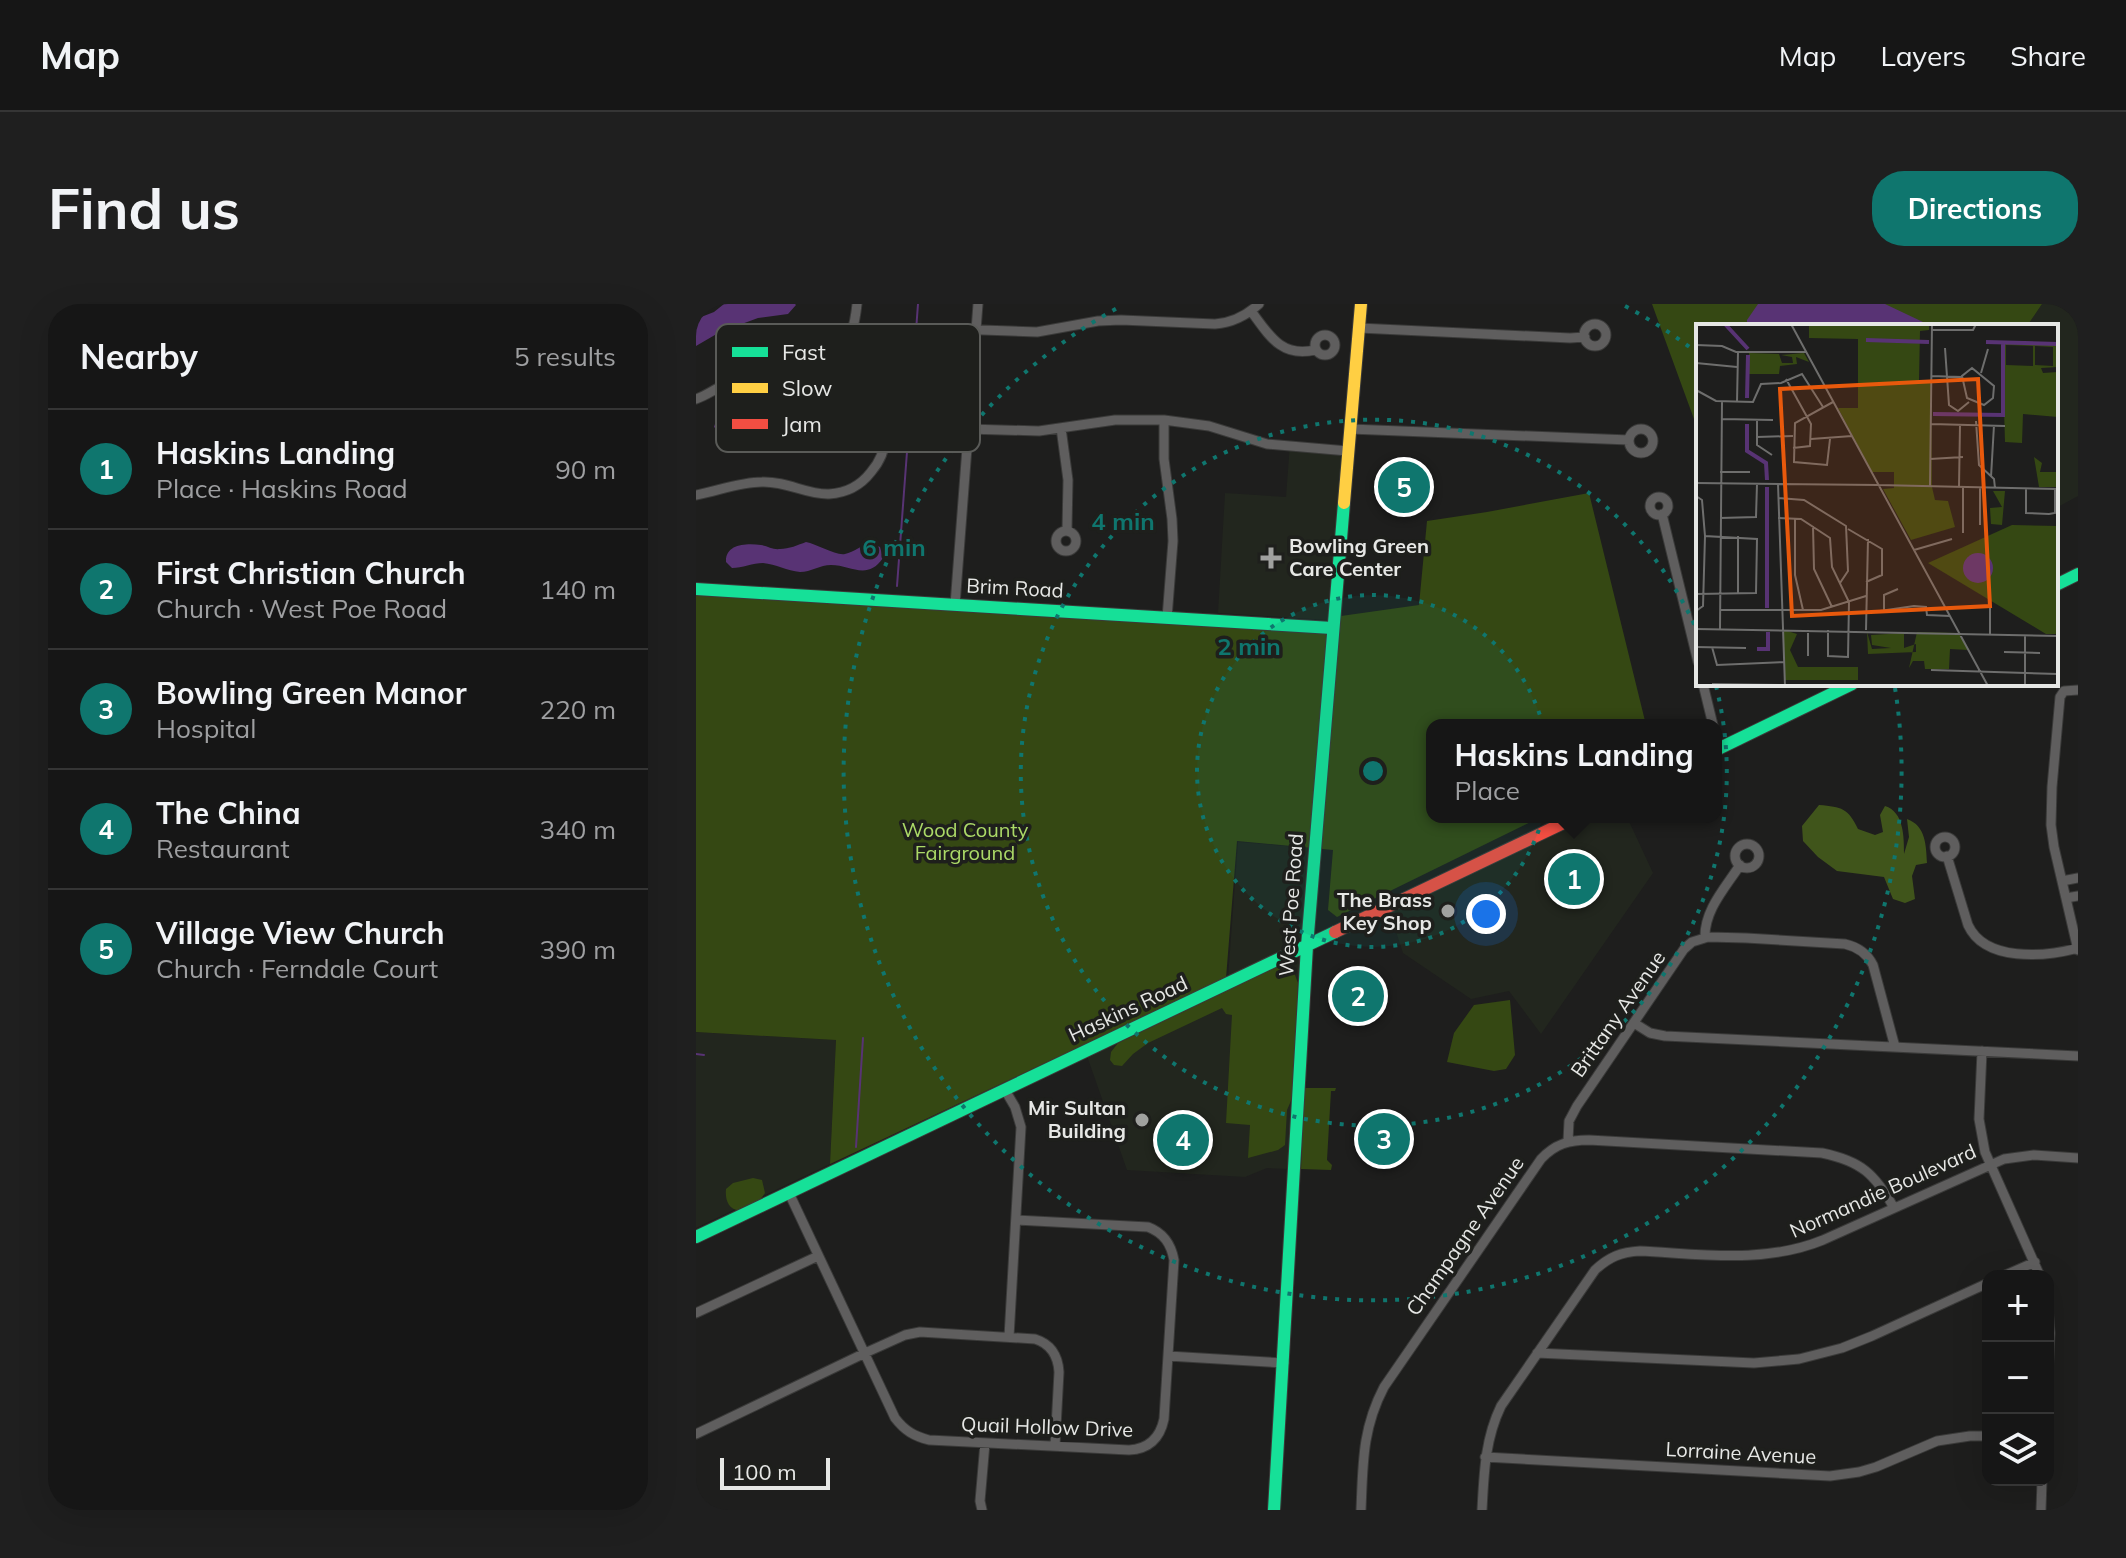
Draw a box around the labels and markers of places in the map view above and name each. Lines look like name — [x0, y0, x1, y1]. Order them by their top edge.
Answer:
pin: 5 — [1378, 457, 1430, 517]
place label: Bowling Green Care Center — [1289, 533, 1429, 581]
marker: Bowling Green Care Center — [1260, 547, 1282, 569]
centre of rings — [1359, 757, 1387, 785]
pin: 1 — [1548, 849, 1600, 909]
place label: The Brass Key Shop — [1337, 887, 1432, 935]
marker: The Brass Key Shop — [1439, 902, 1457, 920]
pin: 2 — [1332, 966, 1384, 1026]
place label: Mir Sultan Building — [1028, 1095, 1126, 1143]
pin: 3 — [1358, 1109, 1410, 1169]
pin: 4 — [1157, 1110, 1209, 1170]
marker: Mir Sultan Building — [1133, 1111, 1151, 1129]

